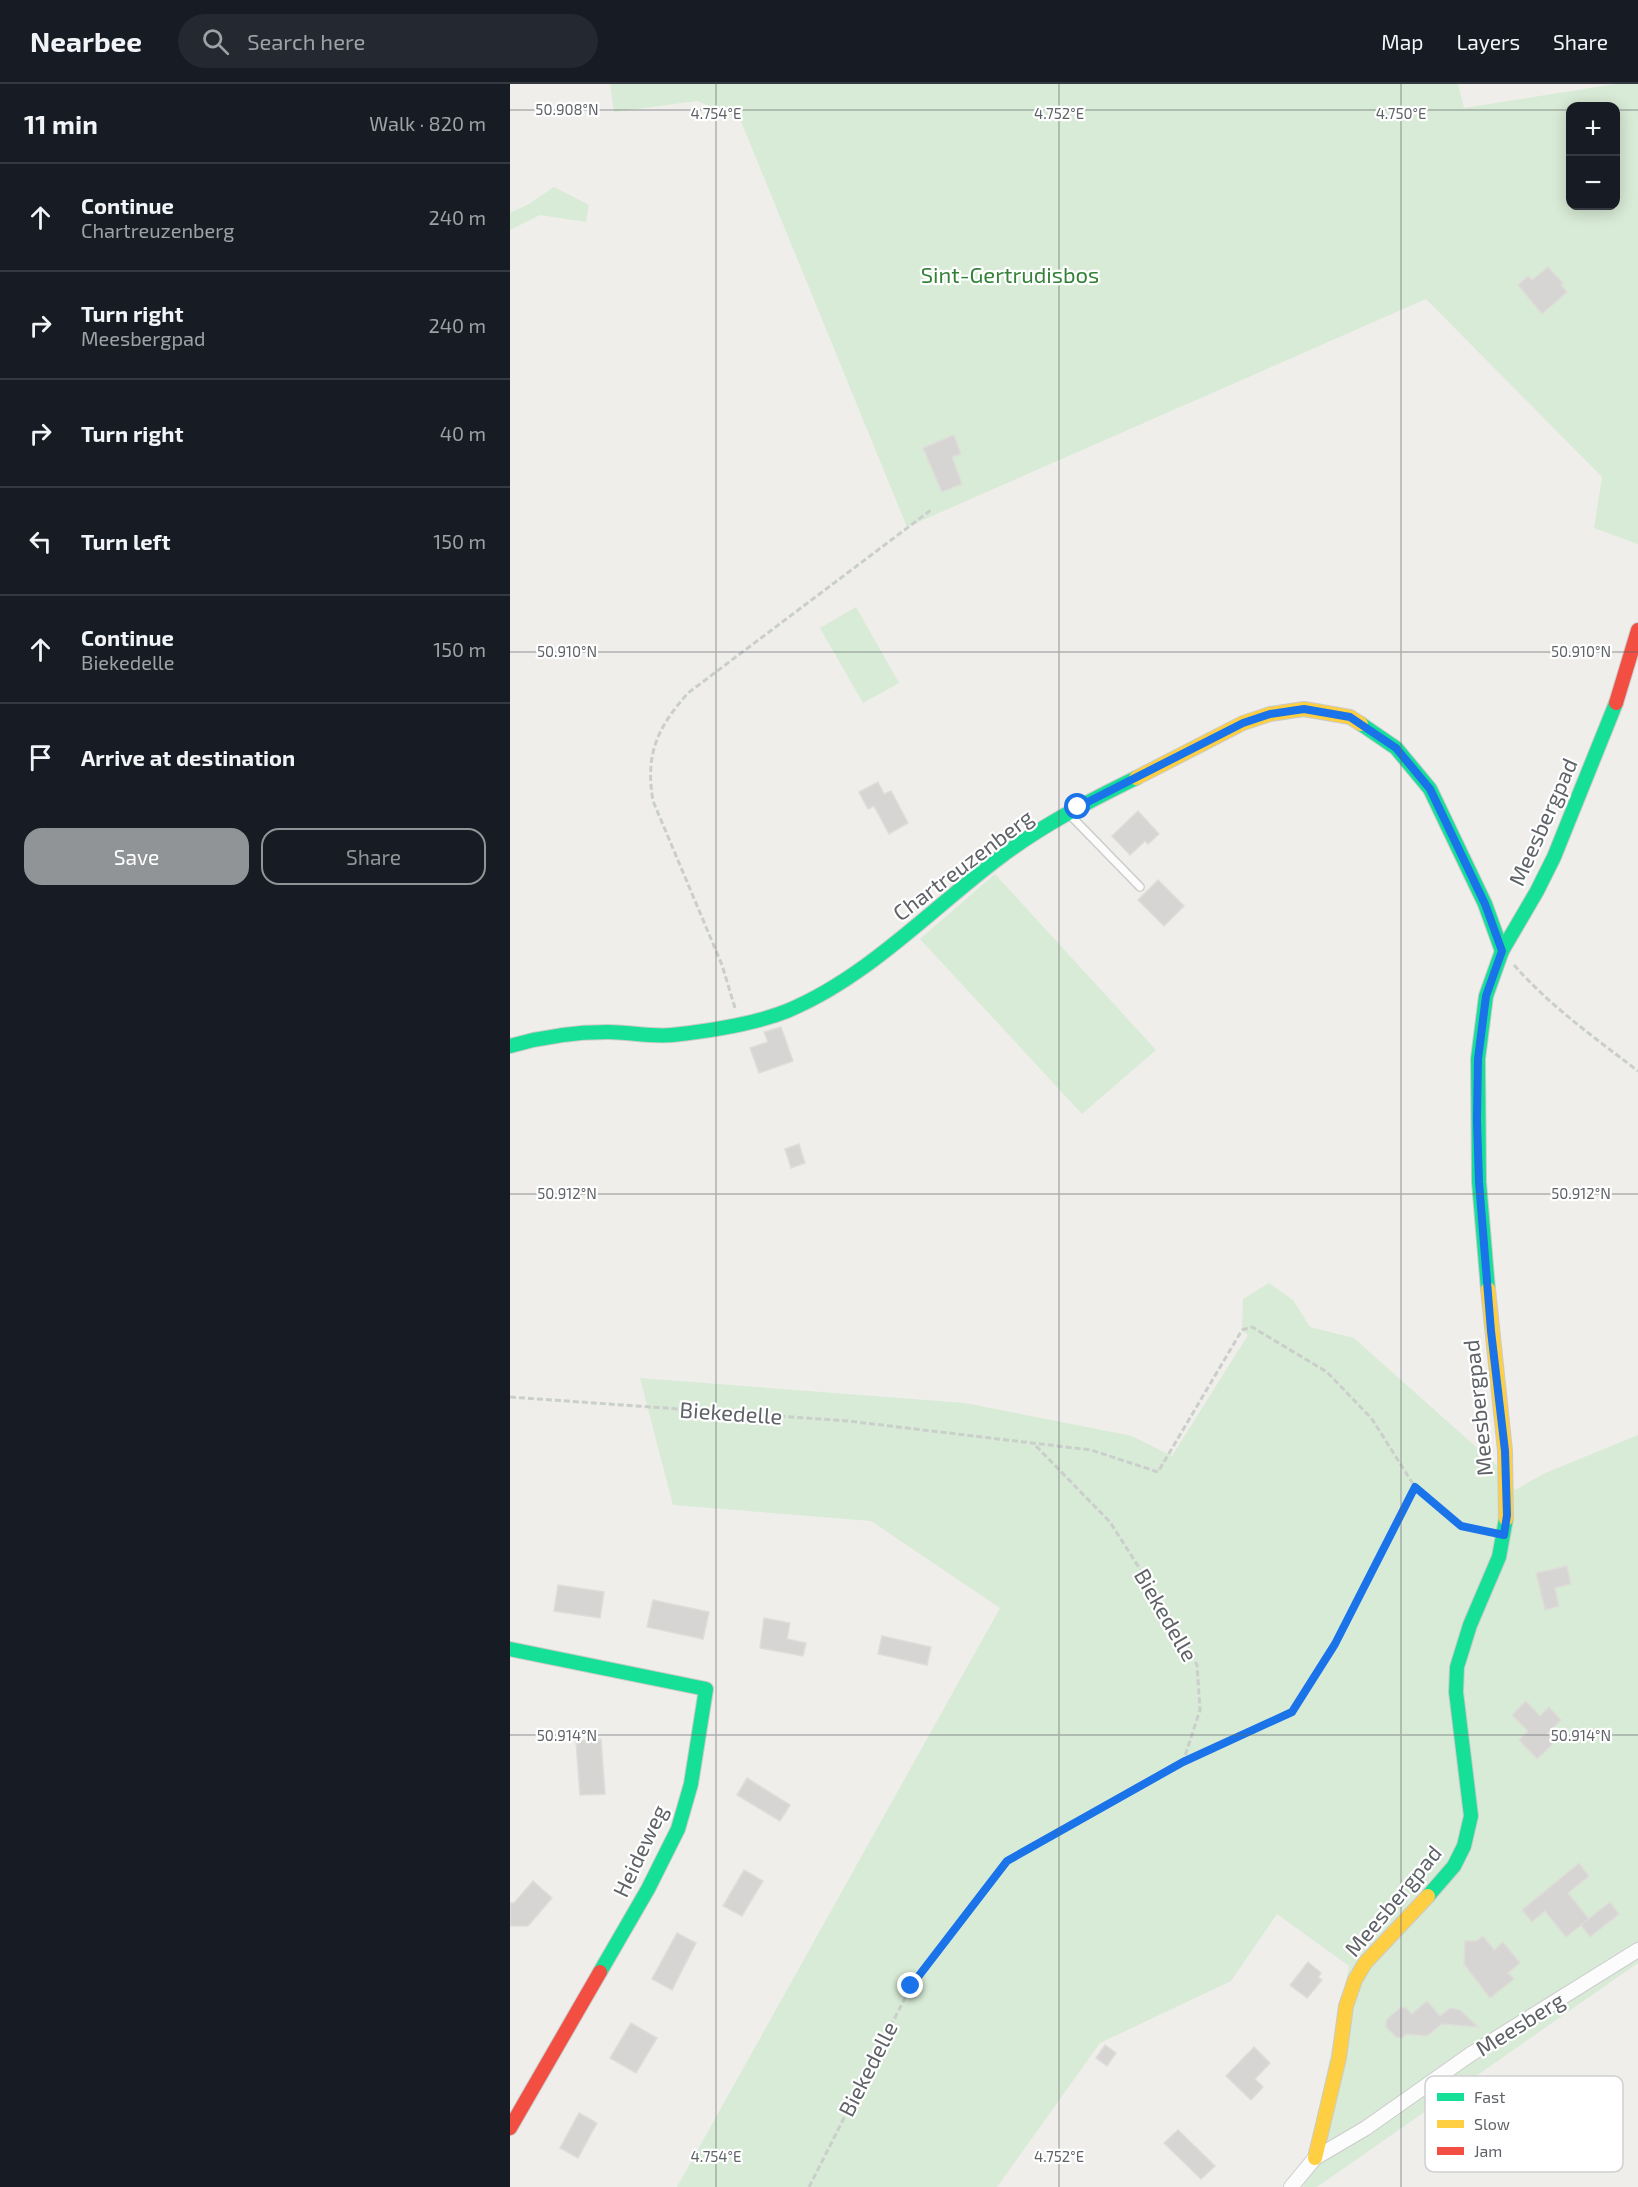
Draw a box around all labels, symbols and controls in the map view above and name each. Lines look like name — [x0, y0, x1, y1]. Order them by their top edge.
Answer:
search box — [178, 14, 598, 68]
text: Nearbee — [30, 24, 142, 58]
icon: search — [199, 25, 232, 58]
text: Search here — [247, 28, 365, 54]
text: Map — [1381, 29, 1423, 54]
text: Layers — [1456, 29, 1520, 54]
text: Share — [1553, 29, 1608, 54]
text: 50.908°N — [535, 100, 599, 118]
map controls — [1566, 102, 1620, 210]
button: + — [1566, 102, 1620, 156]
text: 4.754°E — [691, 104, 741, 122]
text: 4.752°E — [1034, 104, 1084, 122]
text: 4.750°E — [1376, 104, 1426, 122]
text: 11 min — [24, 108, 98, 139]
text: Walk · 820 m — [369, 111, 486, 135]
button: − — [1566, 156, 1620, 210]
text: Continue — [81, 192, 174, 218]
icon: ahead — [24, 201, 57, 234]
text: 240 m — [428, 205, 486, 229]
text: Chartreuzenberg — [81, 218, 234, 242]
park label: Sint-Gertrudisbos — [921, 261, 1099, 287]
text: Turn right — [81, 300, 183, 326]
icon: right — [24, 309, 57, 342]
text: 240 m — [428, 313, 486, 337]
text: Meesbergpad — [81, 326, 205, 350]
icon: right — [24, 417, 57, 450]
text: Turn right — [81, 420, 183, 446]
text: 40 m — [440, 421, 486, 445]
icon: left — [24, 525, 57, 558]
text: Turn left — [81, 528, 170, 554]
text: 150 m — [433, 529, 486, 553]
text: Continue — [81, 624, 174, 650]
icon: ahead — [24, 633, 57, 666]
text: 150 m — [433, 637, 486, 661]
text: 50.910°N — [537, 642, 597, 660]
text: 50.910°N — [1551, 642, 1611, 660]
text: Biekedelle — [81, 650, 175, 674]
icon: arrive — [24, 741, 57, 774]
text: Arrive at destination — [81, 744, 295, 770]
street label: Meesbergpad — [1502, 754, 1582, 889]
route start — [1064, 793, 1090, 819]
street label: Chartreuzenberg — [887, 803, 1038, 925]
button: Save — [24, 828, 249, 885]
button: Share — [261, 828, 486, 885]
text: 50.912°N — [537, 1184, 597, 1202]
text: 50.912°N — [1551, 1184, 1611, 1202]
street label: Meesbergpad — [1457, 1339, 1497, 1478]
street label: Biekedelle — [679, 1395, 783, 1429]
street label: Biekedelle — [1130, 1563, 1204, 1666]
text: 50.914°N — [537, 1726, 597, 1744]
text: 50.914°N — [1551, 1726, 1611, 1744]
street label: Heideweg — [606, 1800, 672, 1901]
street label: Meesbergpad — [1338, 1840, 1446, 1961]
route end — [897, 1972, 923, 1998]
street label: Meesberg — [1470, 1986, 1569, 2061]
street label: Biekedelle — [832, 2017, 902, 2120]
legend — [1425, 2076, 1623, 2172]
text: Fast — [1474, 2087, 1505, 2106]
text: Slow — [1474, 2114, 1510, 2133]
text: Jam — [1474, 2141, 1502, 2160]
text: 4.754°E — [691, 2147, 741, 2165]
text: 4.752°E — [1034, 2147, 1084, 2165]

